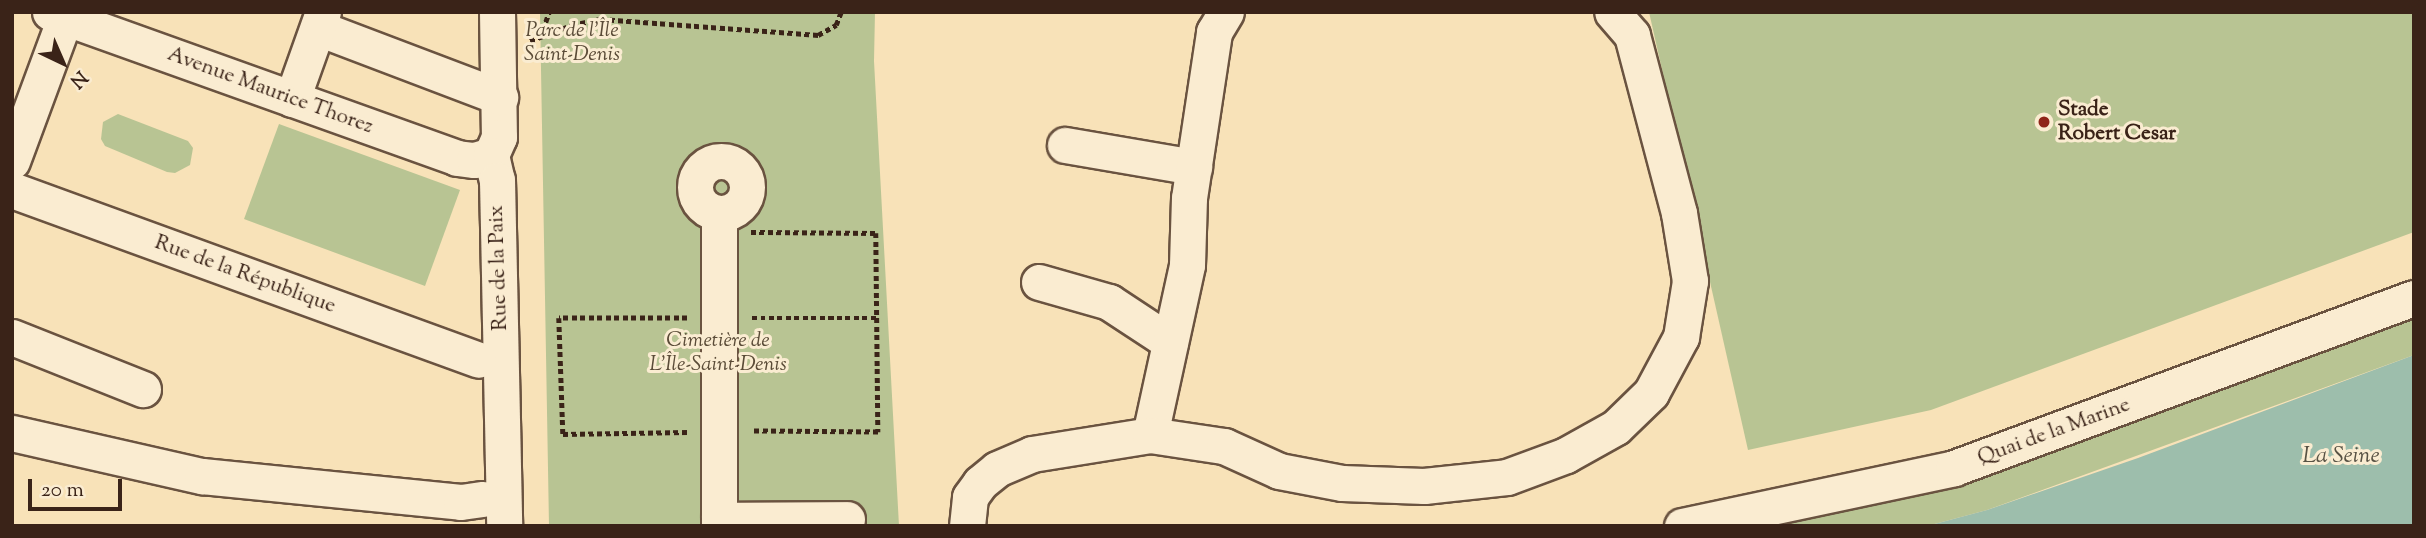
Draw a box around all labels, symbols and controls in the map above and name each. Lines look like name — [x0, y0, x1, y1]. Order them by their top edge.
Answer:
park label: Parc de l'Île Saint-Denis — [524, 18, 620, 68]
north arrow — [28, 28, 98, 98]
street label: Avenue Maurice Thorez — [164, 42, 376, 140]
text: N — [63, 63, 93, 93]
place label: Stade Robert Cesar — [2058, 97, 2176, 147]
marker: Stade Robert Cesar — [2036, 114, 2052, 130]
street label: Rue de la Paix — [484, 205, 514, 331]
street label: Rue de la République — [151, 231, 339, 319]
park label: Cimetière de L'Île-Saint-Denis — [649, 328, 787, 378]
street label: Quai de la Marine — [1974, 393, 2134, 471]
water label: La Seine — [2302, 443, 2380, 471]
scale bar — [32, 464, 126, 508]
text: 20 m — [41, 476, 84, 506]

